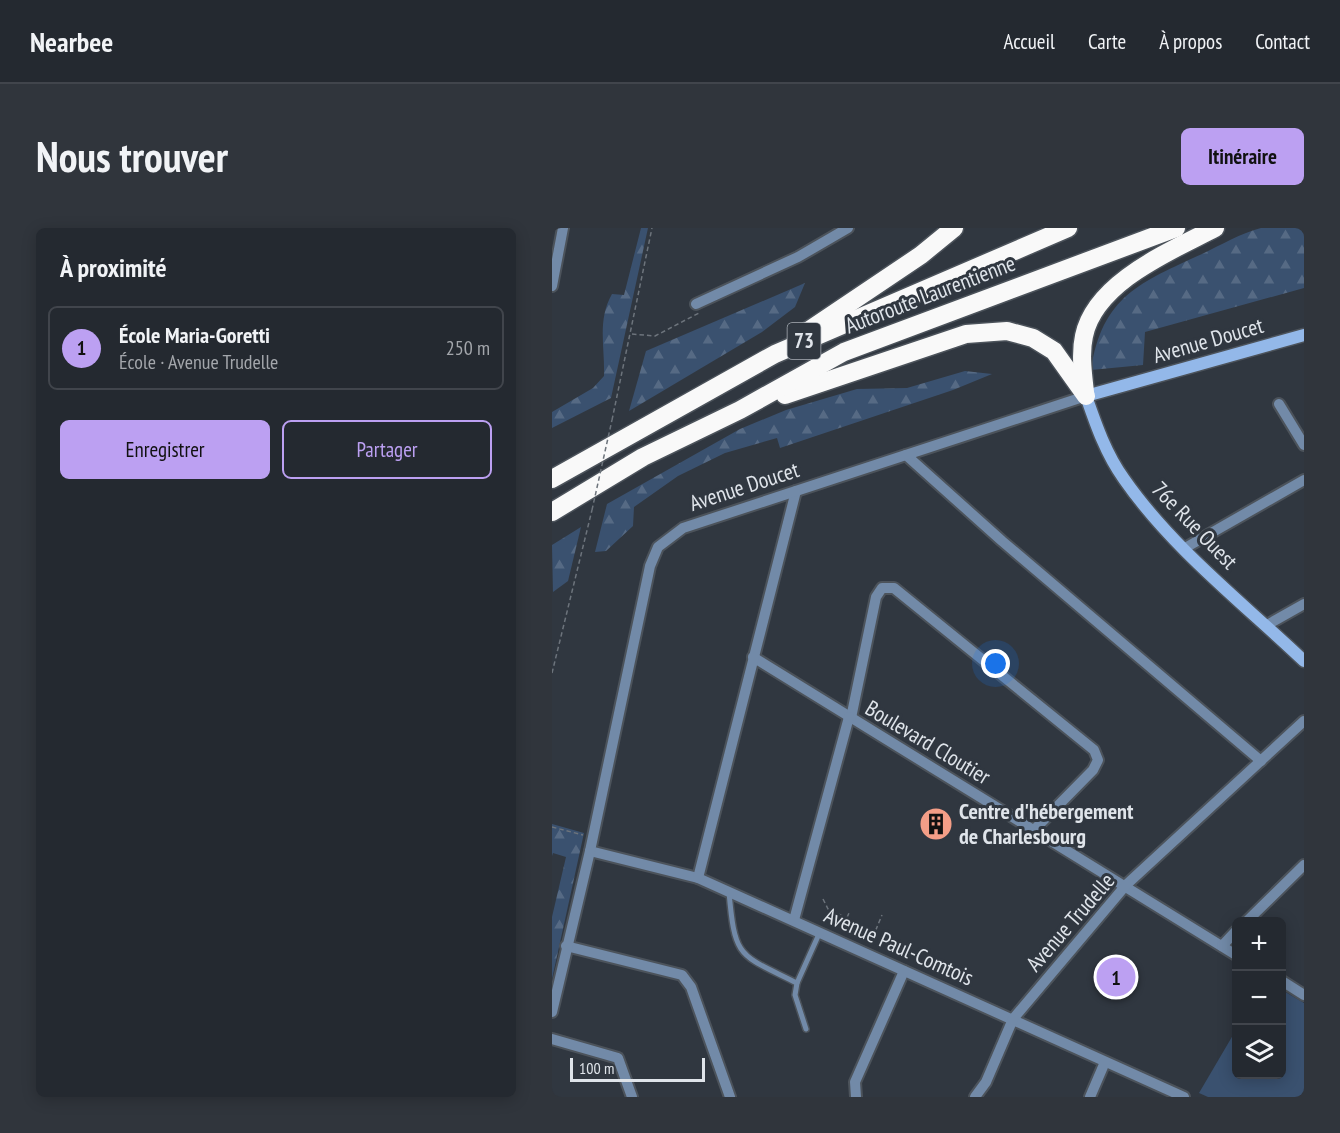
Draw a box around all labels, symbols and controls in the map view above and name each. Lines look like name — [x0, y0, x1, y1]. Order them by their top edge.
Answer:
text: Nearbee — [30, 23, 113, 60]
text: Accueil — [1003, 28, 1055, 55]
text: Carte — [1088, 28, 1126, 55]
text: À propos — [1159, 28, 1222, 55]
text: Contact — [1255, 28, 1310, 55]
button: Itinéraire — [1181, 128, 1304, 185]
text: Nous trouver — [36, 129, 228, 184]
street label: Autoroute Laurentienne — [841, 249, 1019, 339]
text: À proximité — [60, 251, 167, 284]
street label: Avenue Doucet — [1150, 311, 1266, 369]
text: École Maria-Goretti — [119, 321, 270, 349]
road number: 73 — [788, 323, 820, 359]
text: 1 — [77, 335, 86, 361]
text: 250 m — [446, 335, 490, 361]
text: École · Avenue Trudelle — [119, 349, 278, 375]
button: Enregistrer — [60, 420, 270, 479]
button: Partager — [282, 420, 492, 479]
street label: Avenue Doucet — [686, 455, 802, 517]
street label: 76e Rue Ouest — [1146, 475, 1244, 575]
your location — [981, 649, 1010, 678]
street label: Boulevard Cloutier — [860, 694, 996, 790]
place label: Centre d'hébergement de Charlesbourg — [959, 797, 1134, 850]
building icon: Centre d'hébergement de Charlesbourg — [918, 806, 954, 842]
street label: Avenue Trudelle — [1020, 867, 1120, 977]
street label: Avenue Paul-Comtois — [820, 901, 978, 991]
map controls — [1232, 917, 1286, 1079]
button: + — [1232, 917, 1286, 971]
pin: 1 — [1096, 954, 1136, 999]
button: − — [1232, 971, 1286, 1025]
button: layers — [1232, 1025, 1286, 1079]
scale bar — [570, 1055, 705, 1082]
text: 100 m — [579, 1058, 614, 1078]

